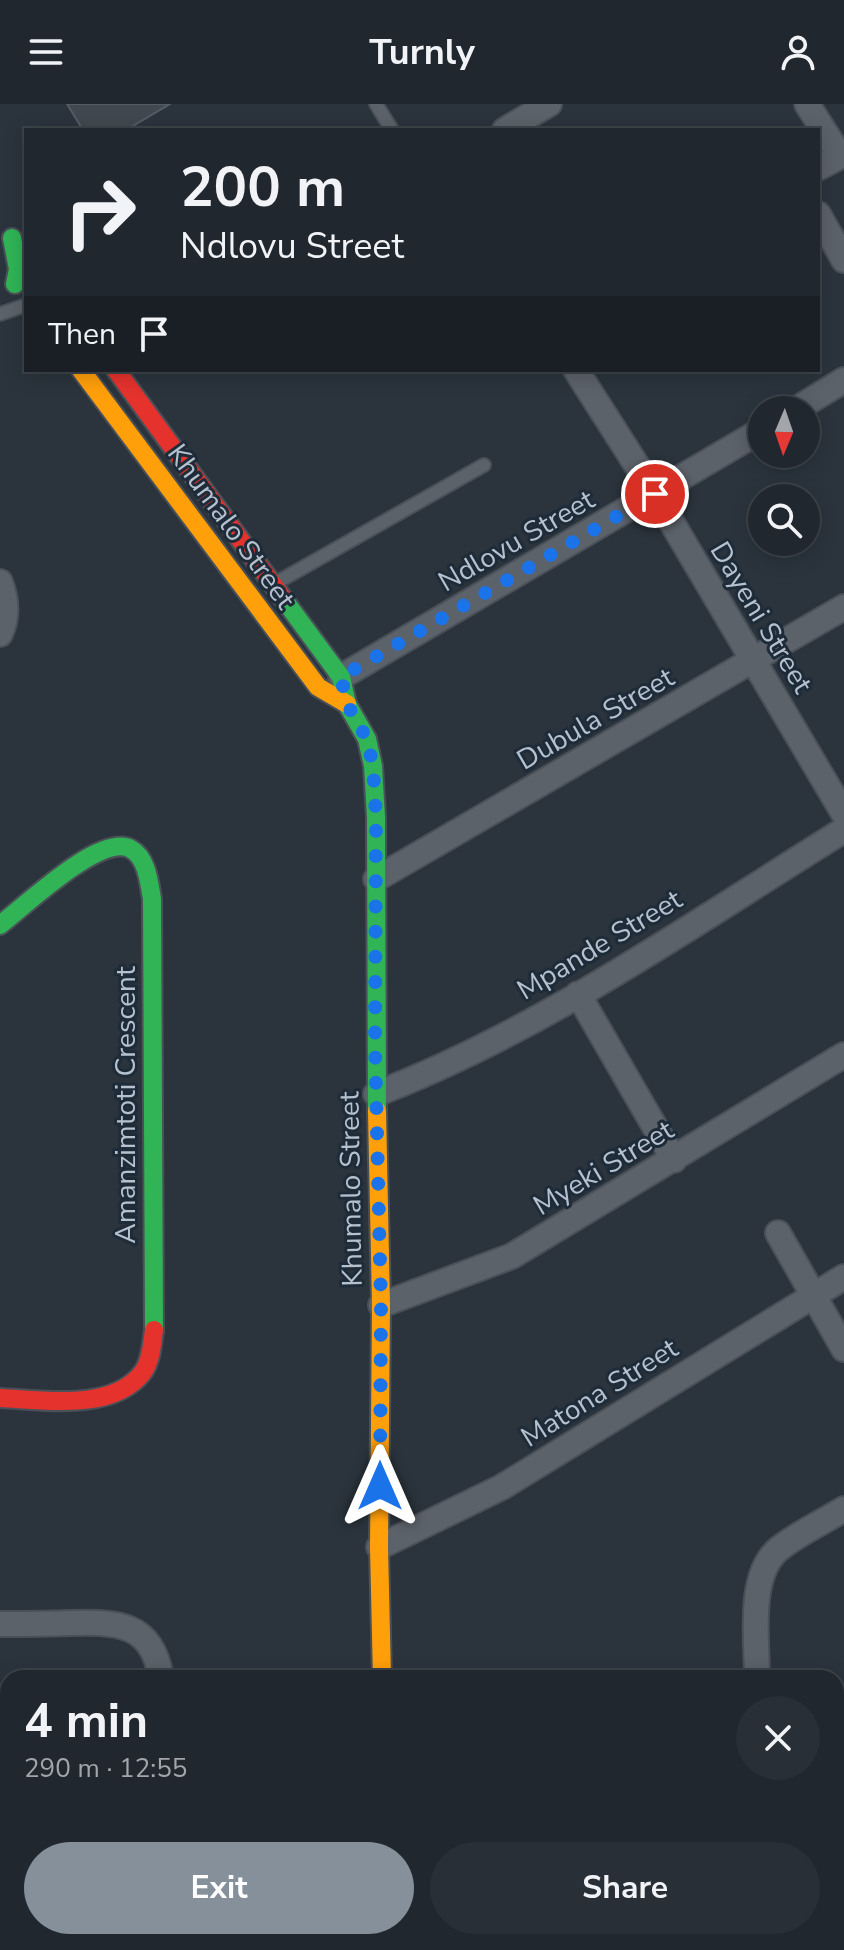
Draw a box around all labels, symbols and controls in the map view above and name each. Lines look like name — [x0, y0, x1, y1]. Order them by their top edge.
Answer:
text: Turnly — [369, 28, 475, 77]
icon: menu — [24, 30, 68, 74]
icon: person — [776, 30, 820, 74]
text: 200 m — [180, 149, 345, 226]
icon: right — [48, 160, 152, 264]
text: Ndlovu Street — [180, 222, 404, 271]
icon: arrive — [132, 312, 176, 356]
text: Then — [48, 314, 116, 355]
north arrow — [748, 396, 820, 468]
map controls — [748, 396, 820, 556]
street label: Khumalo Street — [158, 436, 304, 617]
pin — [621, 460, 689, 528]
icon: arrive — [633, 472, 677, 516]
street label: Ndlovu Street — [432, 481, 602, 601]
button: search — [748, 484, 820, 556]
street label: Dayeni Street — [701, 535, 821, 701]
street label: Dubula Street — [510, 659, 681, 779]
street label: Mpande Street — [510, 881, 689, 1009]
street label: Amanzimtoti Crescent — [107, 966, 145, 1244]
street label: Khumalo Street — [330, 1091, 372, 1287]
street label: Myeki Street — [526, 1111, 681, 1225]
street label: Matona Street — [514, 1329, 685, 1456]
position arrow — [338, 1444, 422, 1528]
text: 4 min — [24, 1688, 148, 1754]
button: close — [736, 1696, 820, 1780]
text: 290 m · 12:55 — [24, 1751, 187, 1786]
button: Exit — [24, 1842, 414, 1934]
button: Share — [430, 1842, 820, 1934]

